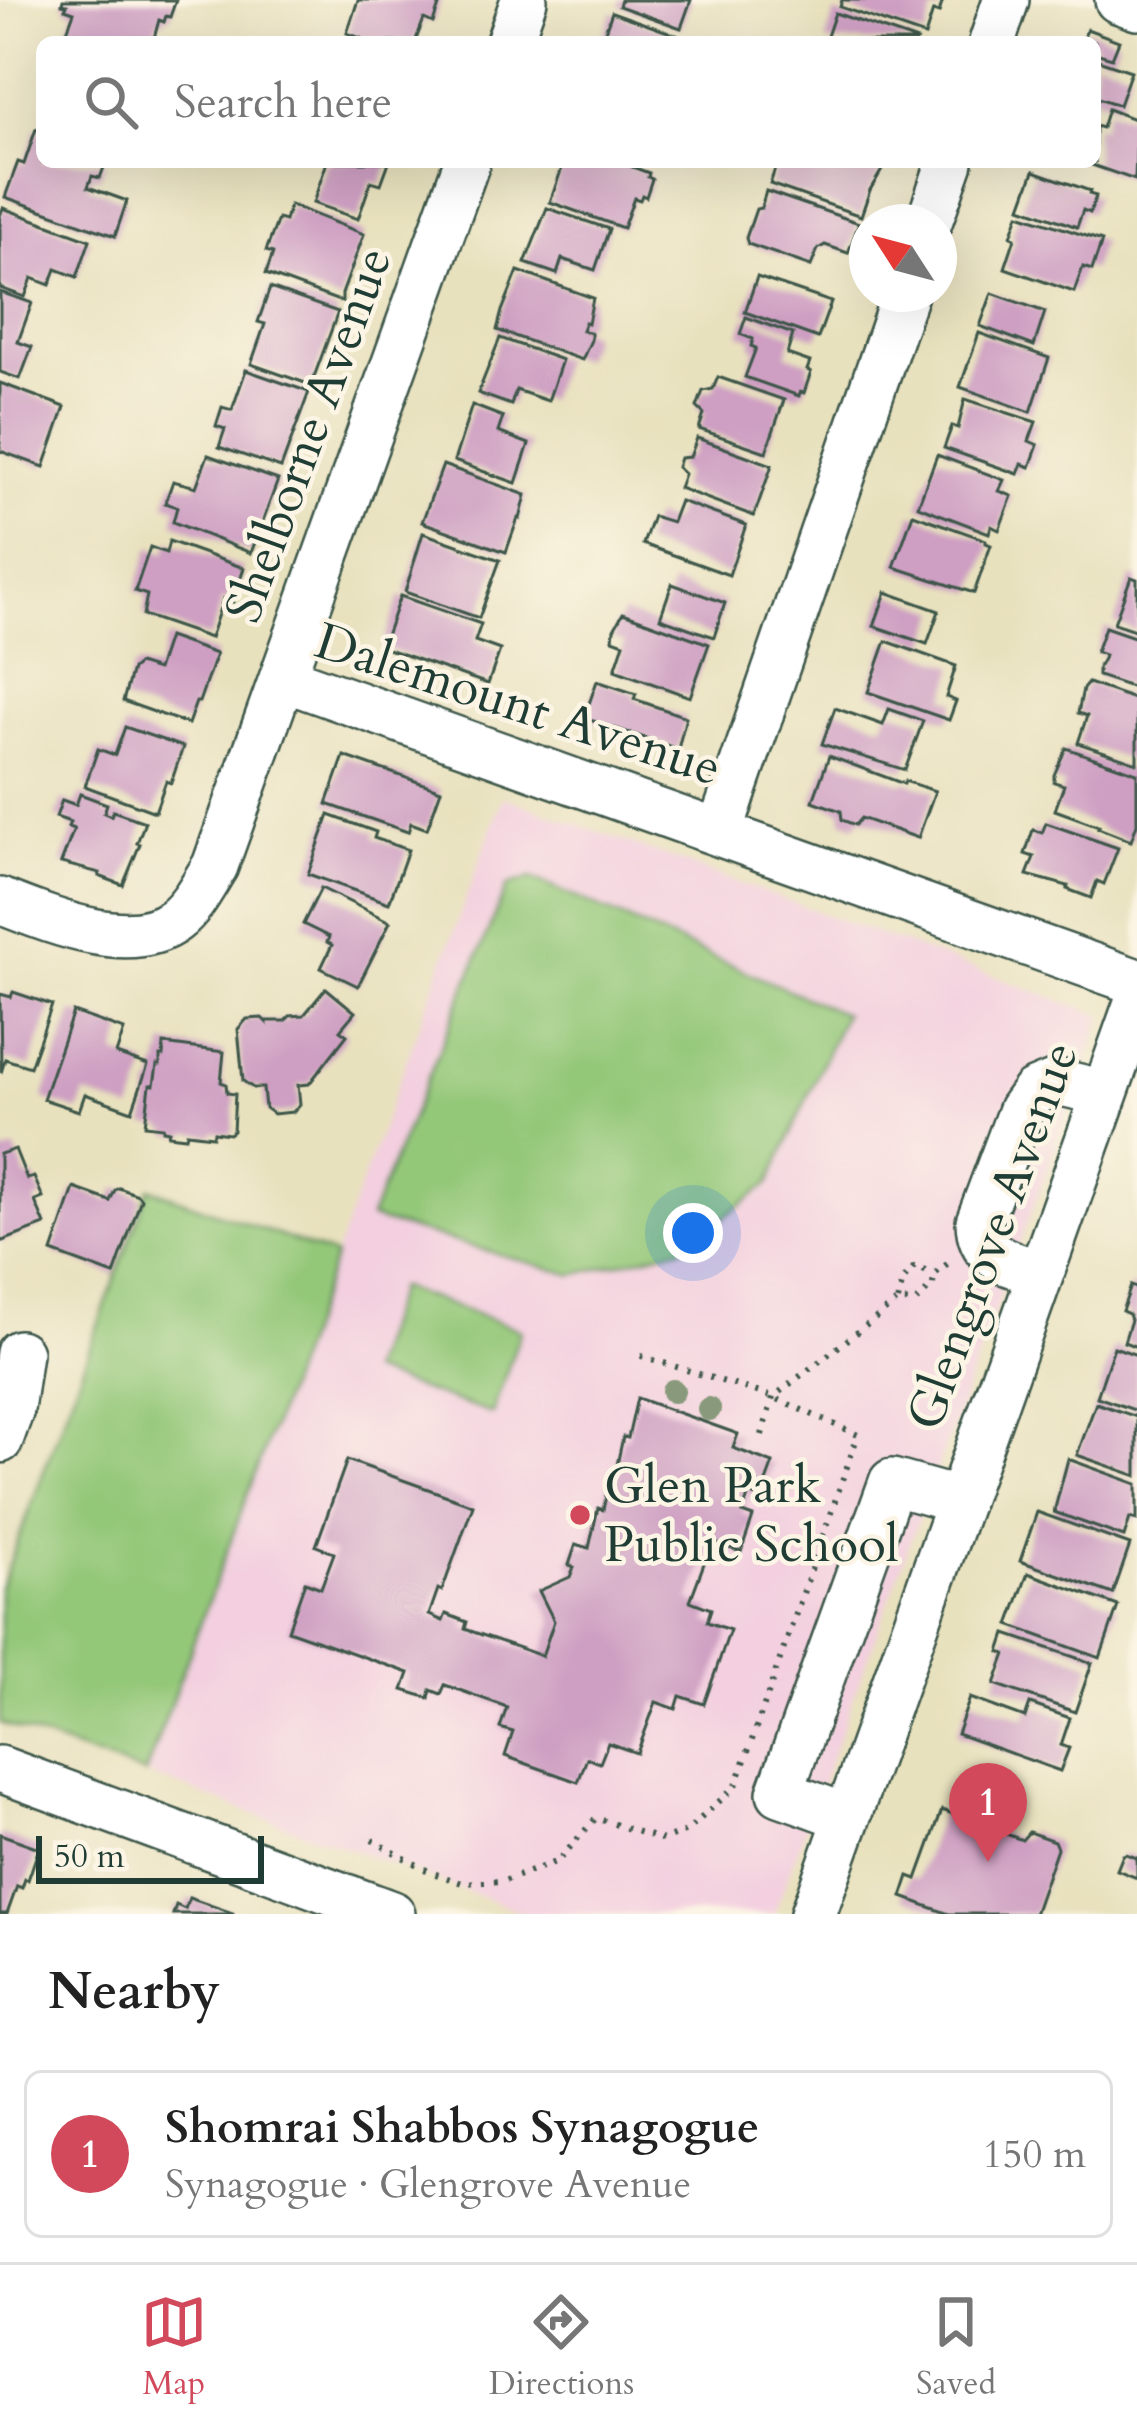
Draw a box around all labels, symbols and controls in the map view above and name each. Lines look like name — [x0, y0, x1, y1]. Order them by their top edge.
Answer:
search box — [36, 36, 1101, 168]
icon: search — [78, 69, 144, 135]
text: Search here — [174, 72, 392, 133]
north arrow — [849, 204, 957, 312]
street label: Shelborne Avenue — [209, 238, 409, 632]
street label: Dalemount Avenue — [306, 606, 730, 804]
street label: Glengrove Avenue — [890, 1032, 1096, 1440]
your location — [663, 1203, 723, 1263]
place label: Glen Park Public School — [604, 1451, 899, 1580]
marker: Glen Park Public School — [567, 1502, 593, 1528]
pin: 1 — [949, 1763, 1027, 1862]
scale bar — [36, 1830, 264, 1883]
text: 50 m — [54, 1834, 125, 1879]
text: Nearby — [48, 1957, 220, 2027]
text: Shomrai Shabbos Synagogue — [165, 2097, 759, 2158]
text: 1 — [80, 2128, 100, 2181]
text: 150 m — [983, 2128, 1086, 2181]
text: Synagogue · Glengrove Avenue — [165, 2158, 691, 2211]
tab: Map — [141, 2289, 207, 2406]
tab: Directions — [489, 2289, 634, 2406]
tab: Saved — [916, 2289, 996, 2406]

